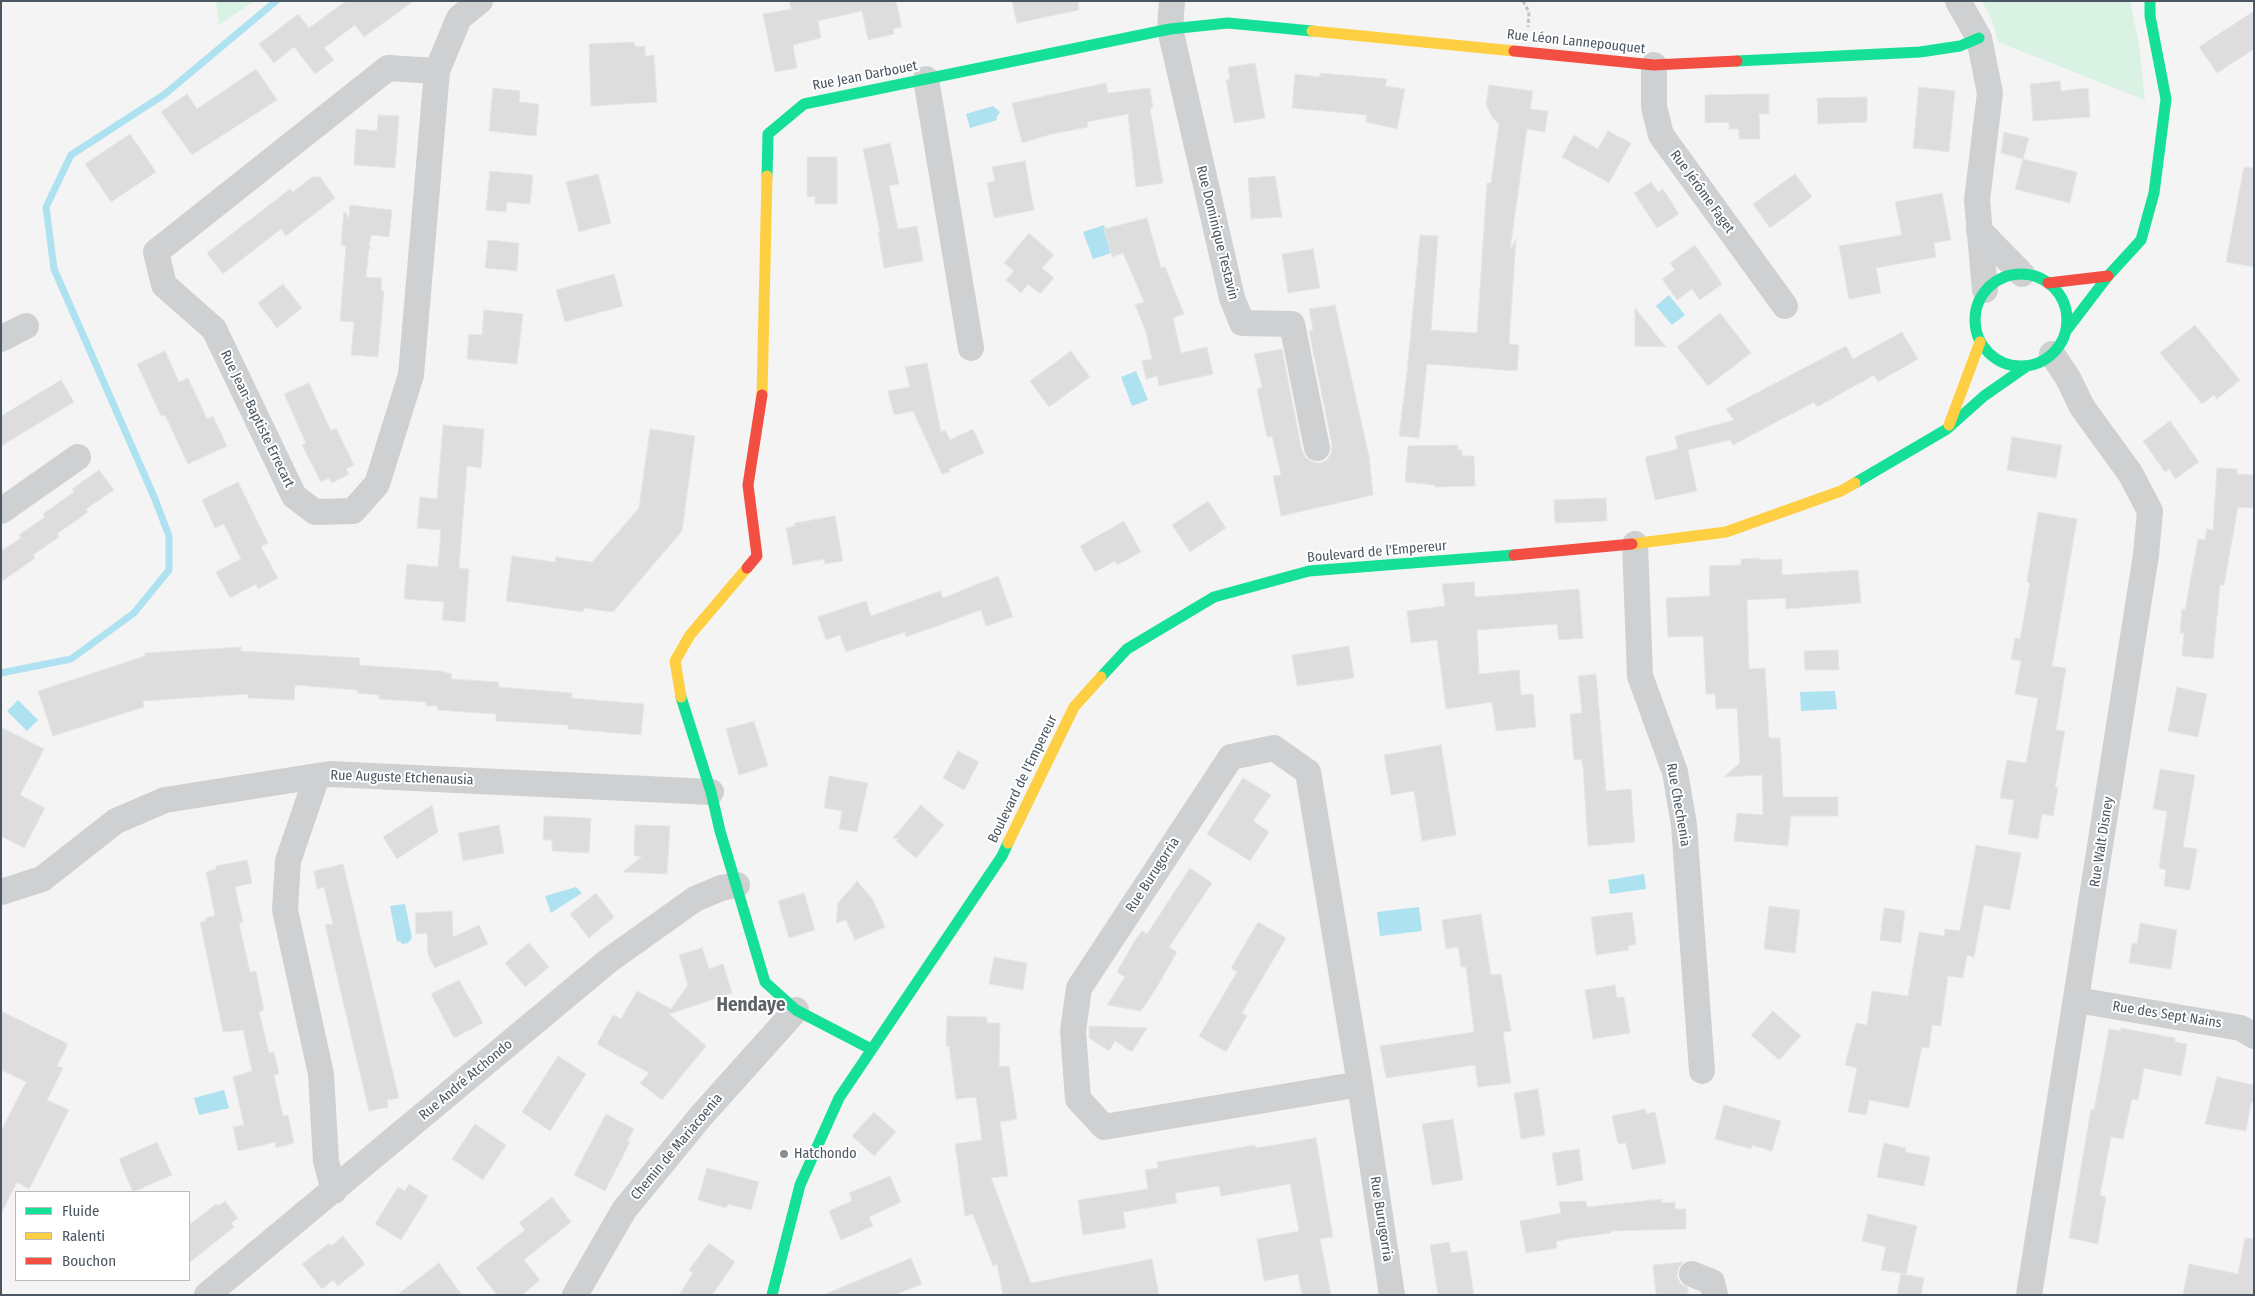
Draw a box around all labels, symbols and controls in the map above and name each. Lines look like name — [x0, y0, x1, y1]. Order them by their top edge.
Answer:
street label: Rue Léon Lannepouquet — [1506, 26, 1646, 58]
street label: Rue Jean Darbouet — [811, 58, 919, 94]
street label: Rue Jérôme Faget — [1666, 147, 1738, 237]
street label: Rue Dominique Testavin — [1192, 164, 1242, 302]
street label: Rue Jean-Baptiste Errecart — [216, 348, 298, 490]
street label: Boulevard de l'Empereur — [1306, 538, 1448, 566]
street label: Boulevard de l'Empereur — [985, 712, 1061, 846]
street label: Rue Chechenia — [1662, 762, 1694, 848]
street label: Rue Auguste Etchenausia — [330, 767, 474, 789]
street label: Rue Walt Disney — [2087, 795, 2117, 889]
street label: Rue Burugorria — [1122, 834, 1184, 916]
district label: Hendaye — [716, 995, 786, 1017]
street label: Rue des Sept Nains — [2111, 998, 2223, 1032]
street label: Rue André Atchondo — [416, 1036, 516, 1124]
street label: Chemin de Mariacoenia — [628, 1090, 726, 1204]
place label: Hatchondo — [794, 1146, 857, 1162]
marker: Hatchondo — [778, 1148, 790, 1160]
street label: Rue Burugorria — [1366, 1175, 1396, 1263]
legend — [15, 1191, 190, 1281]
text: Fluide — [62, 1202, 99, 1220]
text: Ralenti — [62, 1227, 105, 1245]
text: Bouchon — [62, 1252, 116, 1270]

